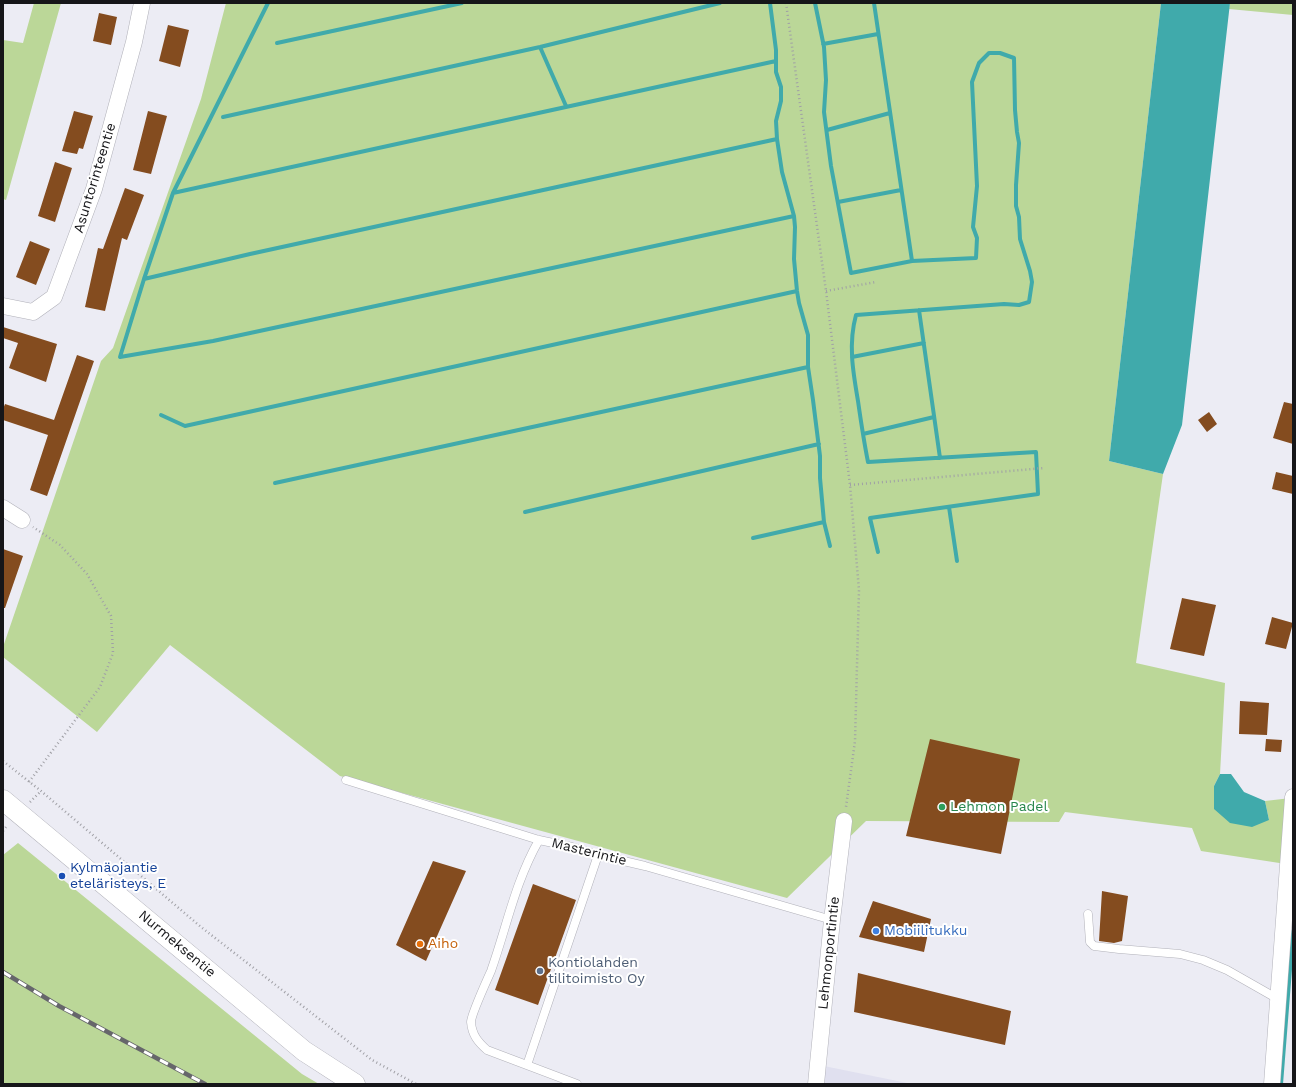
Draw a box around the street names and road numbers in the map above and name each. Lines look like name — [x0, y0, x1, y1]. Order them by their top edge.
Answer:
street label: Asuntorinteentie — [70, 121, 120, 235]
street label: Masterintie — [550, 835, 628, 869]
street label: Lehmonportintie — [815, 896, 843, 1010]
street label: Nurmeksentie — [135, 907, 219, 981]

